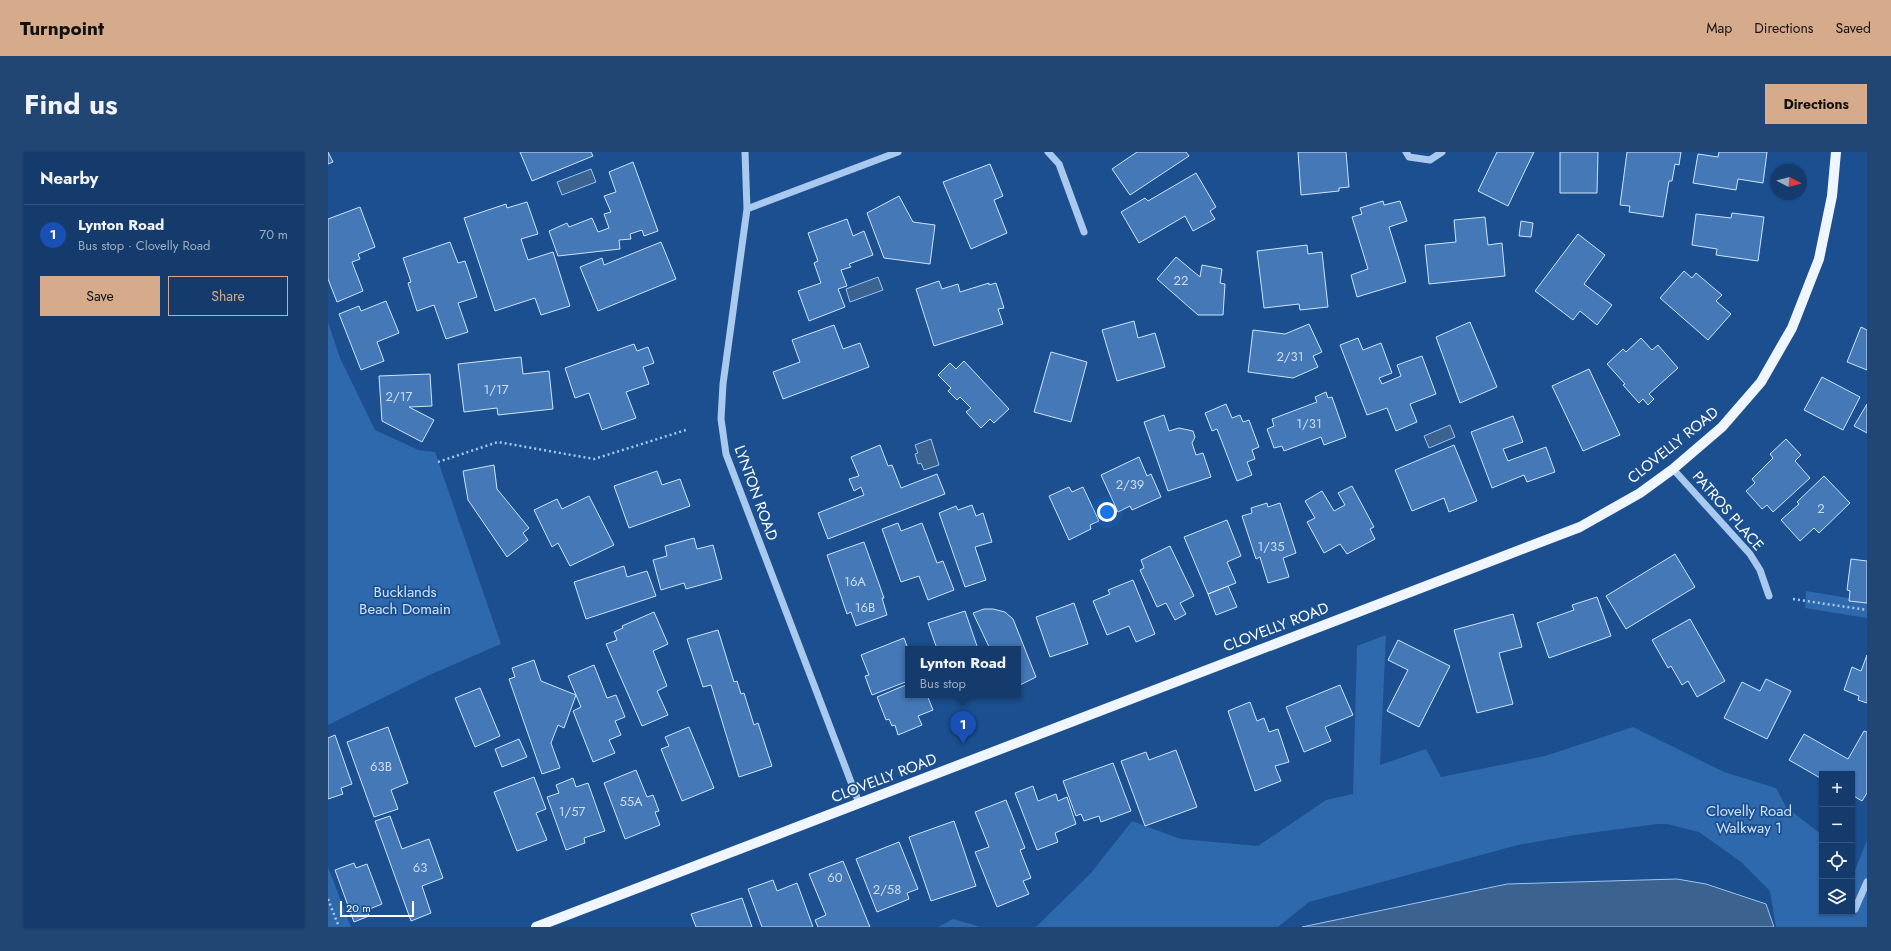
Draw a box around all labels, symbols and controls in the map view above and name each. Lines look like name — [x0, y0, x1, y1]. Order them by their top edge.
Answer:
text: Turnpoint — [20, 15, 104, 42]
text: Map — [1706, 18, 1732, 38]
text: Directions — [1754, 18, 1814, 38]
text: Saved — [1836, 18, 1871, 38]
text: Find us — [24, 84, 118, 125]
button: Directions — [1765, 84, 1867, 124]
north arrow — [1771, 164, 1807, 200]
text: Nearby — [40, 166, 98, 190]
text: Lynton Road — [78, 214, 164, 236]
text: 1 — [50, 225, 56, 244]
text: 70 m — [259, 225, 288, 244]
text: Bus stop · Clovelly Road — [78, 236, 210, 255]
house number: 22 — [1174, 271, 1188, 290]
button: Save — [40, 276, 160, 316]
button: Share — [168, 276, 288, 316]
house number: 2/31 — [1276, 347, 1304, 366]
house number: 1/17 — [483, 380, 509, 399]
house number: 2/17 — [386, 387, 413, 406]
street label: CLOVELLY ROAD — [1623, 401, 1723, 489]
house number: 1/31 — [1296, 414, 1322, 433]
street label: LYNTON ROAD — [729, 442, 783, 544]
street label: PATROS PLACE — [1687, 466, 1769, 556]
house number: 2/39 — [1116, 475, 1144, 494]
house number: 2 — [1817, 499, 1825, 518]
your location — [1097, 502, 1117, 522]
house number: 1/35 — [1258, 537, 1284, 556]
house number: 16A — [844, 572, 866, 591]
park label: Bucklands Beach Domain — [359, 581, 451, 620]
street label: CLOVELLY ROAD — [1220, 597, 1332, 657]
house number: 16B — [855, 598, 875, 617]
popup — [905, 646, 1021, 698]
text: Lynton Road — [920, 652, 1006, 674]
text: Bus stop — [920, 674, 966, 693]
pin: 1 — [950, 711, 976, 744]
street label: CLOVELLY ROAD — [828, 748, 940, 808]
house number: 63B — [370, 757, 392, 776]
map controls — [1819, 771, 1855, 915]
button: + — [1819, 771, 1855, 807]
house number: 55A — [619, 792, 643, 811]
park label: Clovelly Road Walkway 1 — [1706, 800, 1792, 839]
house number: 1/57 — [559, 802, 586, 821]
button: − — [1819, 807, 1855, 843]
button: locate — [1819, 843, 1855, 879]
house number: 63 — [413, 858, 427, 877]
house number: 60 — [827, 868, 843, 887]
button: layers — [1819, 879, 1855, 915]
house number: 2/58 — [873, 880, 901, 899]
scale bar — [340, 899, 414, 918]
text: 20 m — [346, 900, 371, 916]

